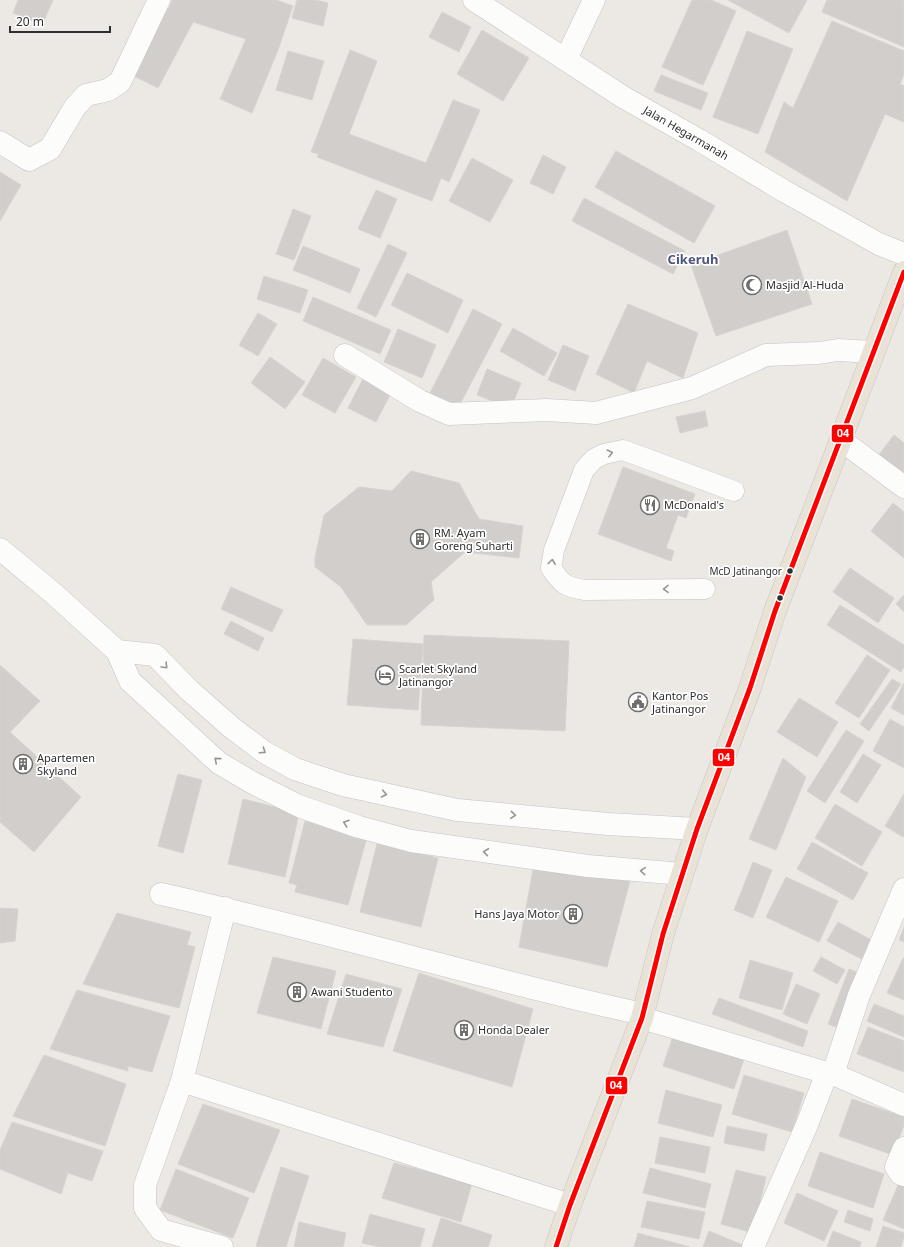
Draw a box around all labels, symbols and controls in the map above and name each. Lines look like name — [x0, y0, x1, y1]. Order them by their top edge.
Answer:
scale bar — [10, 8, 110, 34]
text: 20 m — [16, 13, 44, 30]
street label: Jalan Hegarmanah — [640, 102, 732, 163]
district label: Cikeruh — [668, 250, 718, 268]
mosque icon: Masjid Al-Huda — [741, 274, 763, 296]
place label: Masjid Al-Huda — [766, 277, 844, 292]
line badge: 04 — [831, 424, 854, 443]
text: 04 — [837, 425, 850, 440]
one-way arrow — [607, 449, 613, 457]
restaurant icon: McDonald's — [639, 494, 661, 516]
place label: McDonald's — [664, 497, 724, 512]
place label: RM. Ayam Goreng Suharti — [434, 525, 513, 553]
building icon: RM. Ayam Goreng Suharti — [409, 528, 431, 550]
one-way arrow — [548, 559, 557, 565]
place label: McD Jatinangor — [709, 564, 782, 578]
marker: McD Jatinangor — [785, 566, 795, 576]
one-way arrow — [663, 585, 669, 593]
unlabelled marker — [775, 593, 785, 603]
one-way arrow — [160, 661, 168, 669]
place label: Scarlet Skyland Jatinangor — [398, 661, 477, 689]
hotel icon: Scarlet Skyland Jatinangor — [374, 664, 396, 686]
place label: Kantor Pos Jatinangor — [651, 688, 708, 716]
public building icon: Kantor Pos Jatinangor — [627, 691, 649, 713]
one-way arrow — [259, 746, 266, 754]
line badge: 04 — [712, 748, 735, 767]
text: 04 — [718, 749, 731, 764]
place label: Apartemen Skyland — [37, 750, 95, 778]
building icon: Apartemen Skyland — [12, 753, 34, 775]
one-way arrow — [214, 758, 222, 765]
one-way arrow — [381, 790, 388, 798]
one-way arrow — [510, 810, 516, 819]
one-way arrow — [343, 819, 350, 828]
one-way arrow — [483, 848, 489, 857]
one-way arrow — [640, 866, 646, 875]
building icon: Hans Jaya Motor — [562, 903, 584, 925]
place label: Hans Jaya Motor — [474, 906, 559, 921]
building icon: Awani Studento — [286, 981, 308, 1003]
place label: Awani Studento — [311, 984, 393, 999]
building icon: Honda Dealer — [453, 1019, 475, 1041]
place label: Honda Dealer — [478, 1022, 550, 1037]
line badge: 04 — [605, 1076, 628, 1095]
text: 04 — [610, 1077, 623, 1092]

